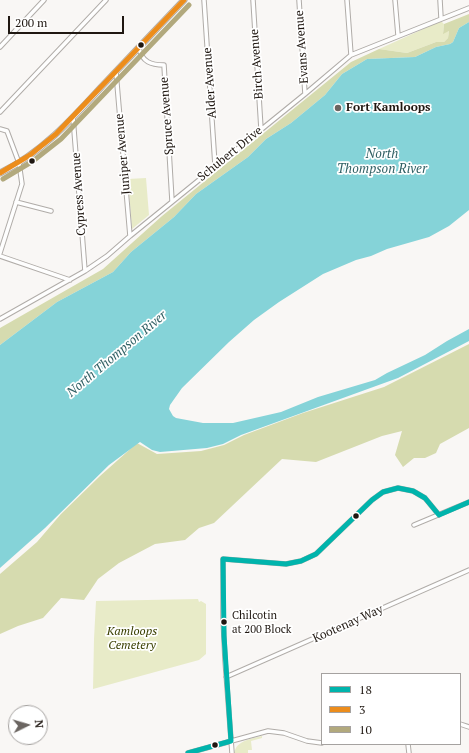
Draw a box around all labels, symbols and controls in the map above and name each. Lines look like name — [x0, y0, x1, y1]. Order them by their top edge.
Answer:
scale bar — [10, 8, 126, 34]
street label: Evans Avenue — [292, 10, 312, 84]
text: 200 m — [15, 15, 47, 30]
street label: Birch Avenue — [247, 28, 267, 100]
unlabelled marker — [136, 40, 146, 50]
street label: Alder Avenue — [200, 47, 220, 119]
street label: Spruce Avenue — [157, 76, 177, 156]
place label: Fort Kamloops — [346, 101, 430, 115]
marker: Fort Kamloops — [333, 103, 343, 113]
street label: Juniper Avenue — [112, 113, 134, 195]
street label: Schubert Drive — [195, 124, 265, 184]
water label: North Thompson River — [337, 146, 427, 177]
street label: Cypress Avenue — [69, 152, 89, 236]
unlabelled marker — [27, 156, 37, 166]
water label: North Thompson River — [64, 308, 170, 400]
unlabelled marker — [351, 511, 361, 521]
street label: Kootenay Way — [311, 602, 385, 646]
place label: Chilcotin at 200 Block — [232, 609, 292, 635]
marker: Chilcotin at 200 Block — [219, 617, 229, 627]
park label: Kamloops Cemetery — [107, 625, 157, 653]
legend — [321, 673, 461, 745]
text: 18 — [359, 682, 372, 697]
text: 3 — [359, 702, 365, 717]
north arrow — [8, 705, 48, 745]
text: N — [32, 719, 46, 729]
text: 10 — [359, 722, 372, 737]
unlabelled marker — [210, 740, 220, 750]

